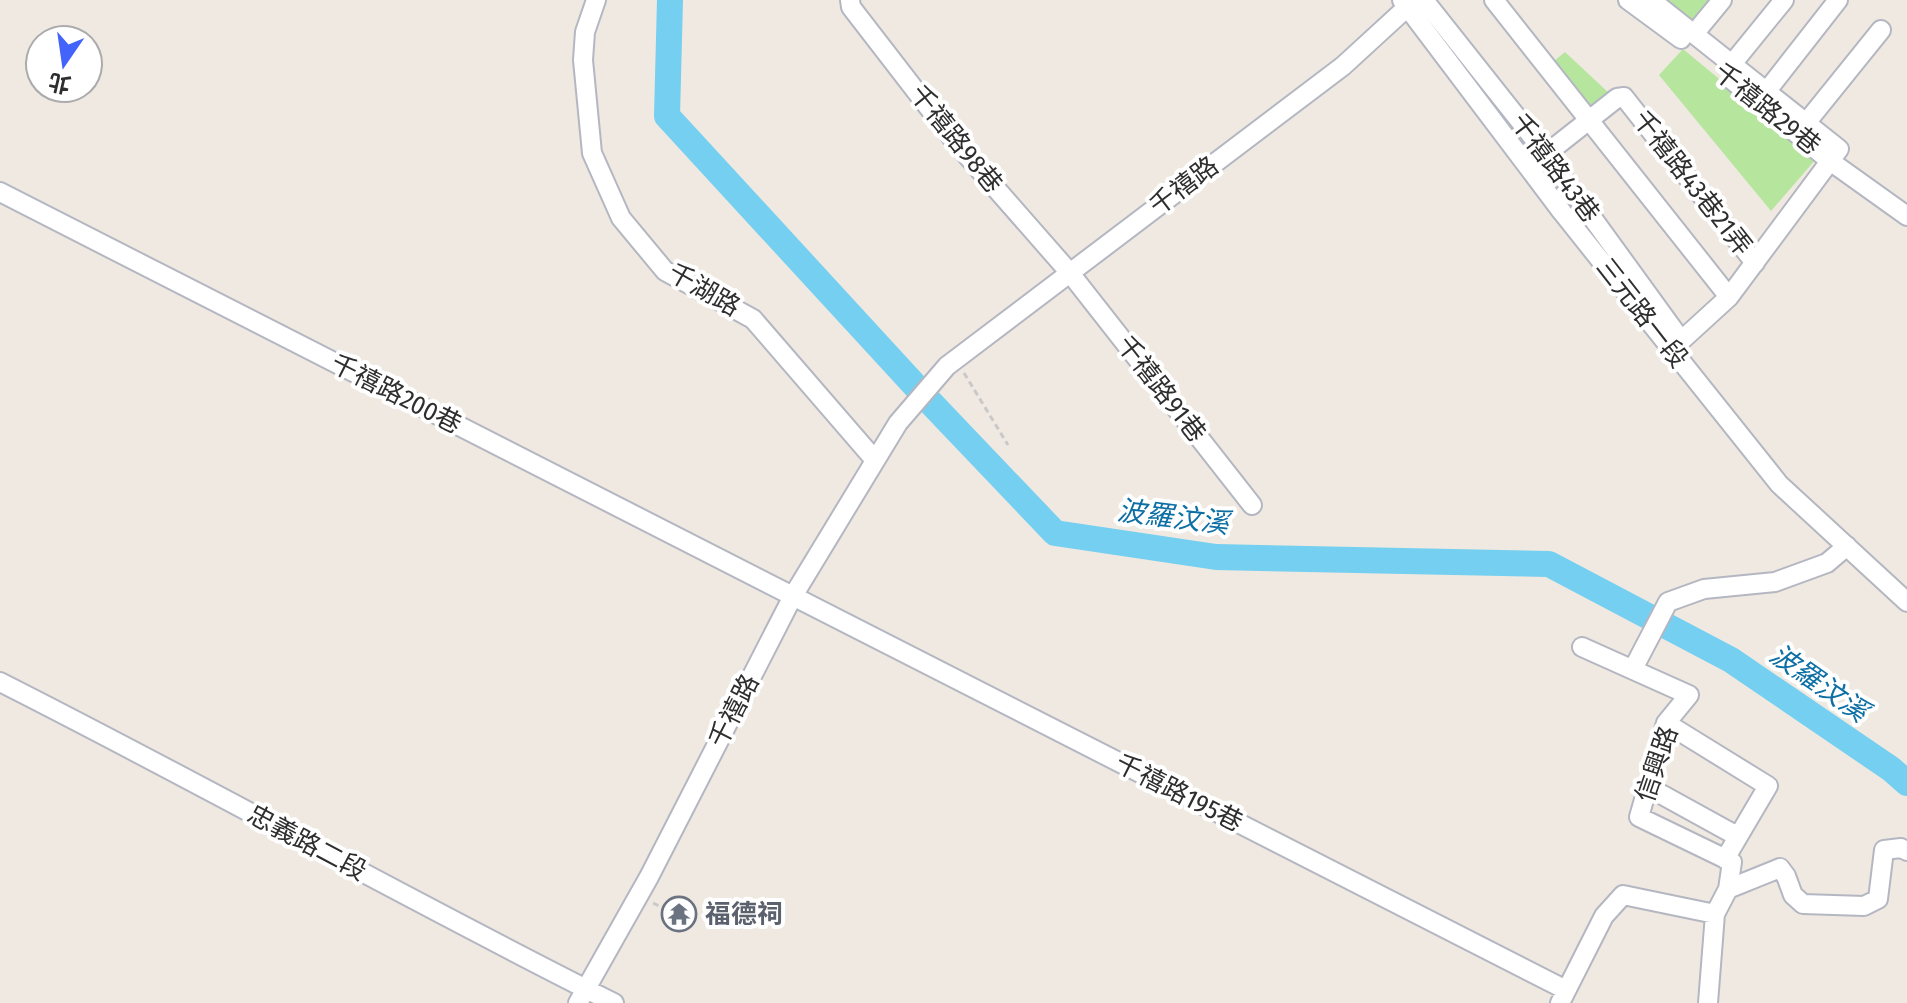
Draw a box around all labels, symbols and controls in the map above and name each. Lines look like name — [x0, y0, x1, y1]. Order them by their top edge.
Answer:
north arrow — [24, 24, 104, 104]
street label: 千禧路29巷 — [1708, 57, 1826, 161]
text: 北 — [46, 67, 73, 99]
street label: 千禧路98巷 — [903, 79, 1009, 199]
street label: 千禧路43巷21弄 — [1626, 105, 1758, 261]
street label: 千禧路43巷 — [1504, 108, 1606, 228]
street label: 千禧路 — [1144, 150, 1224, 222]
street label: 三元路一段 — [1590, 252, 1694, 374]
street label: 千湖路 — [662, 257, 746, 323]
street label: 千禧路91巷 — [1110, 330, 1212, 448]
street label: 千禧路200巷 — [325, 348, 467, 440]
water label: 波羅汶溪 — [1115, 494, 1235, 541]
water label: 波羅汶溪 — [1764, 637, 1878, 731]
street label: 千禧路 — [702, 669, 766, 753]
street label: 信興路 — [1630, 722, 1684, 806]
street label: 千禧路195巷 — [1110, 748, 1248, 838]
street label: 忠義路二段 — [242, 799, 372, 887]
temple icon: 福德祠 — [660, 895, 698, 933]
place label: 福德祠 — [705, 899, 783, 930]

